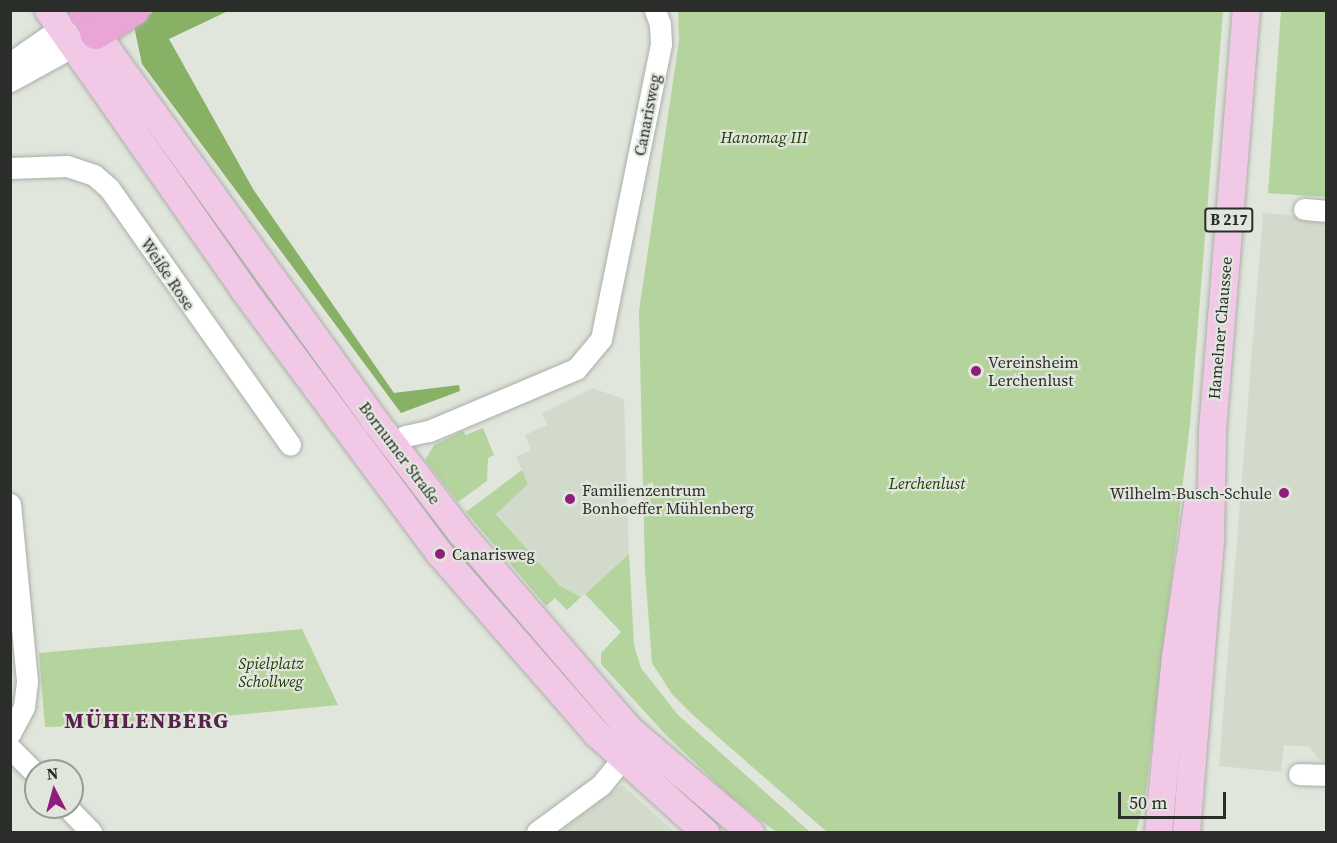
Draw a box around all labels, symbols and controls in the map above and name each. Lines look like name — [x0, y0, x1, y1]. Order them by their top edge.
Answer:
street label: Canarisweg — [630, 73, 664, 157]
park label: Hanomag III — [720, 127, 808, 147]
road number: B 217 — [1204, 208, 1254, 232]
street label: Weiße Rose — [137, 234, 199, 314]
street label: Hamelner Chaussee — [1204, 256, 1236, 400]
place label: Vereinsheim Lerchenlust — [988, 352, 1079, 390]
marker: Vereinsheim Lerchenlust — [969, 364, 983, 378]
street label: Bornumer Straße — [355, 398, 445, 508]
park label: Lerchenlust — [889, 473, 965, 493]
place label: Familienzentrum Bonhoeffer Mühlenberg — [582, 480, 754, 518]
place label: Wilhelm-Busch-Schule — [1110, 483, 1272, 503]
marker: Wilhelm-Busch-Schule — [1277, 486, 1291, 500]
marker: Familienzentrum Bonhoeffer Mühlenberg — [563, 492, 577, 506]
place label: Canarisweg — [452, 544, 535, 564]
marker: Canarisweg — [433, 547, 447, 561]
park label: Spielplatz Schollweg — [238, 653, 304, 691]
district label: MÜHLENBERG — [64, 708, 230, 734]
north arrow — [24, 759, 84, 819]
text: N — [45, 762, 59, 785]
scale bar — [1121, 780, 1229, 818]
text: 50 m — [1129, 790, 1167, 815]

